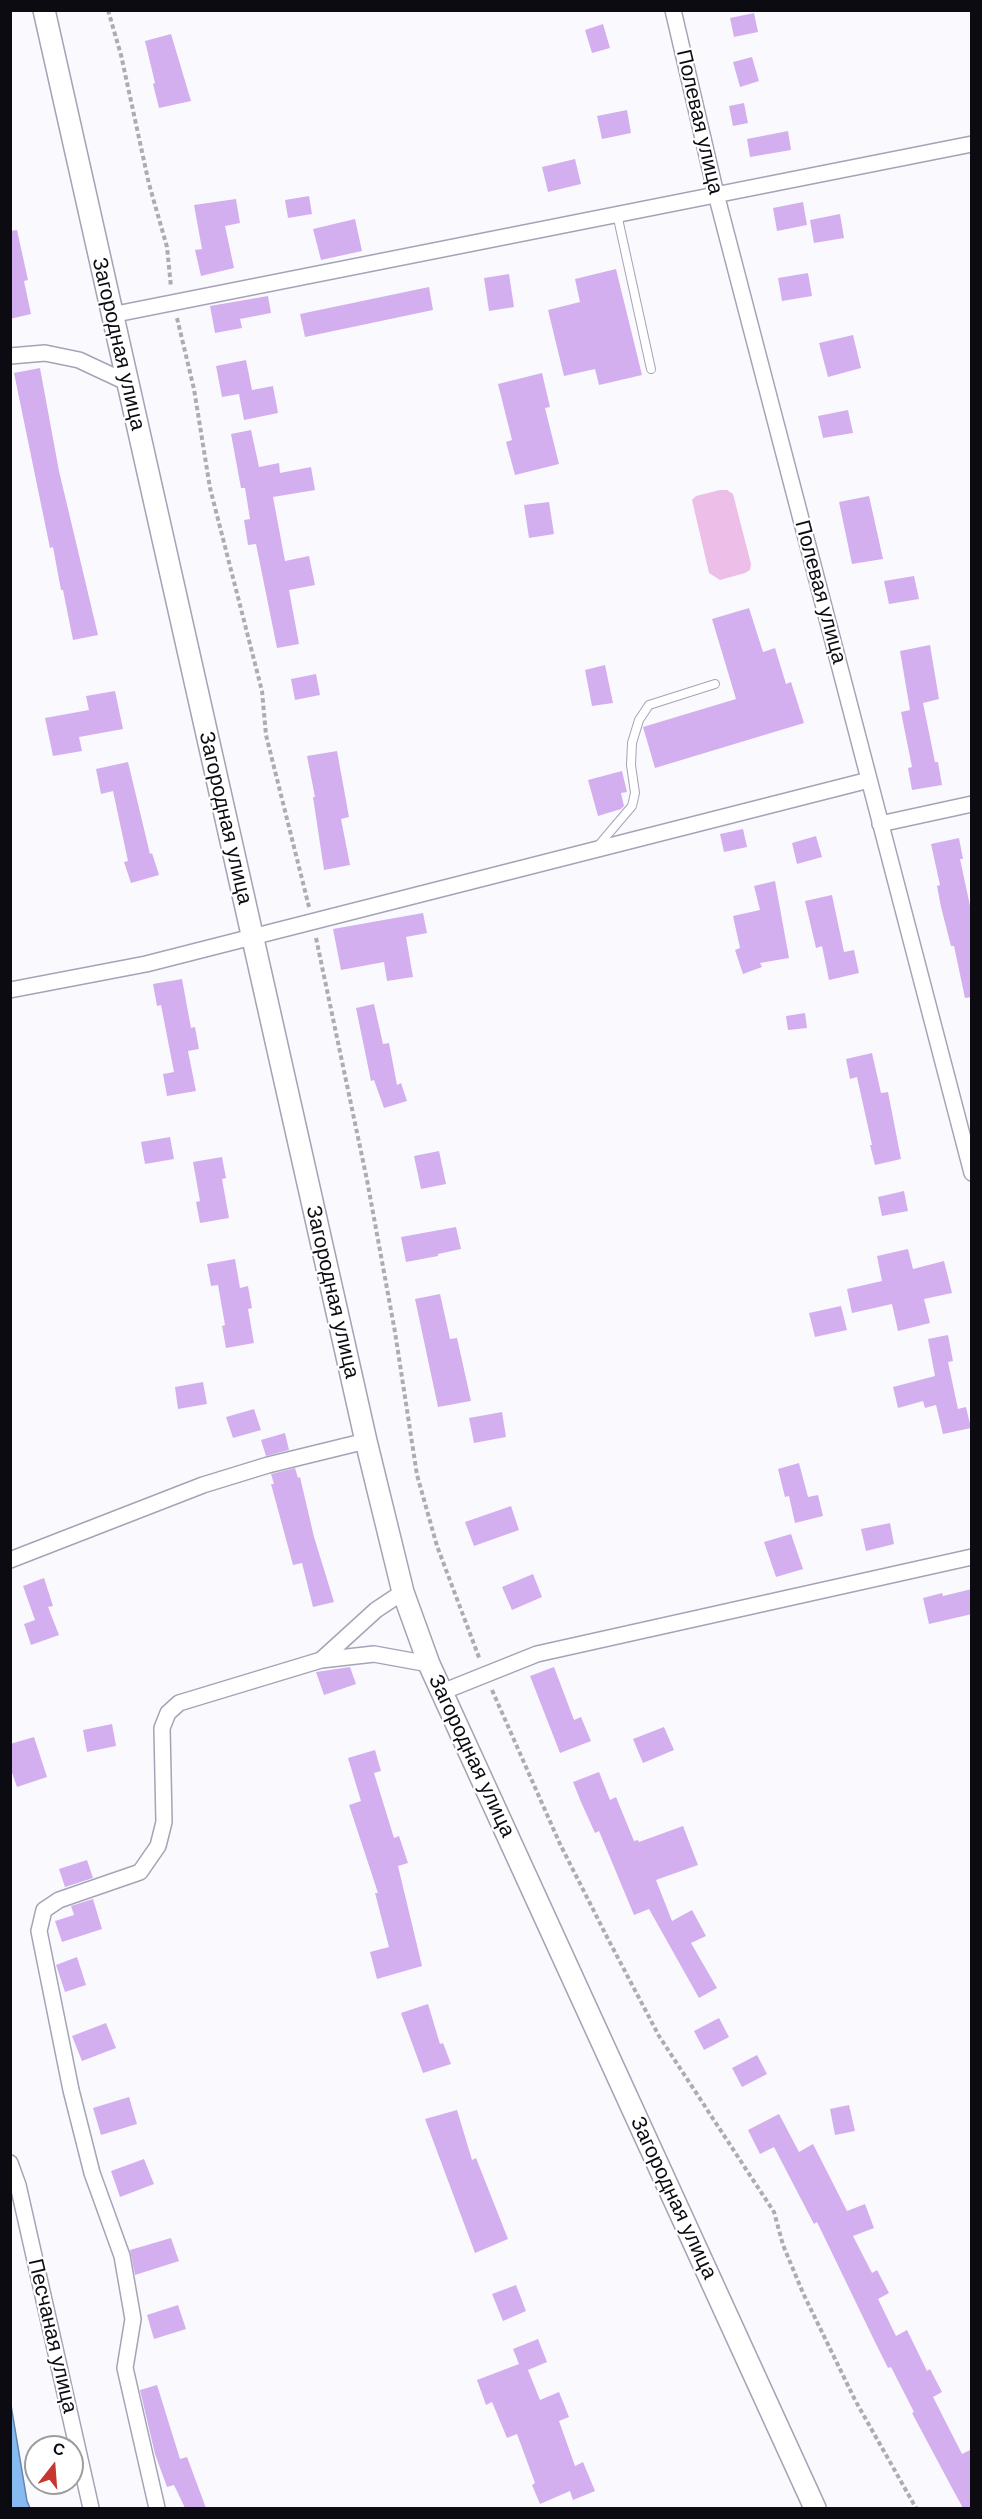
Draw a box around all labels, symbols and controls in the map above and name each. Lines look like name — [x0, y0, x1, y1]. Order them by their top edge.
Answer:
street label: Полевая улица — [670, 47, 728, 197]
street label: Загородная улица — [86, 255, 150, 433]
street label: Полевая улица — [789, 517, 851, 667]
street label: Загородная улица — [193, 729, 257, 907]
street label: Загородная улица — [300, 1203, 364, 1381]
street label: Загородная улица — [422, 1671, 520, 1841]
street label: Загородная улица — [624, 2113, 722, 2283]
street label: Песчаная улица — [22, 2256, 82, 2416]
north arrow — [24, 2435, 84, 2495]
text: С — [51, 2439, 67, 2459]

